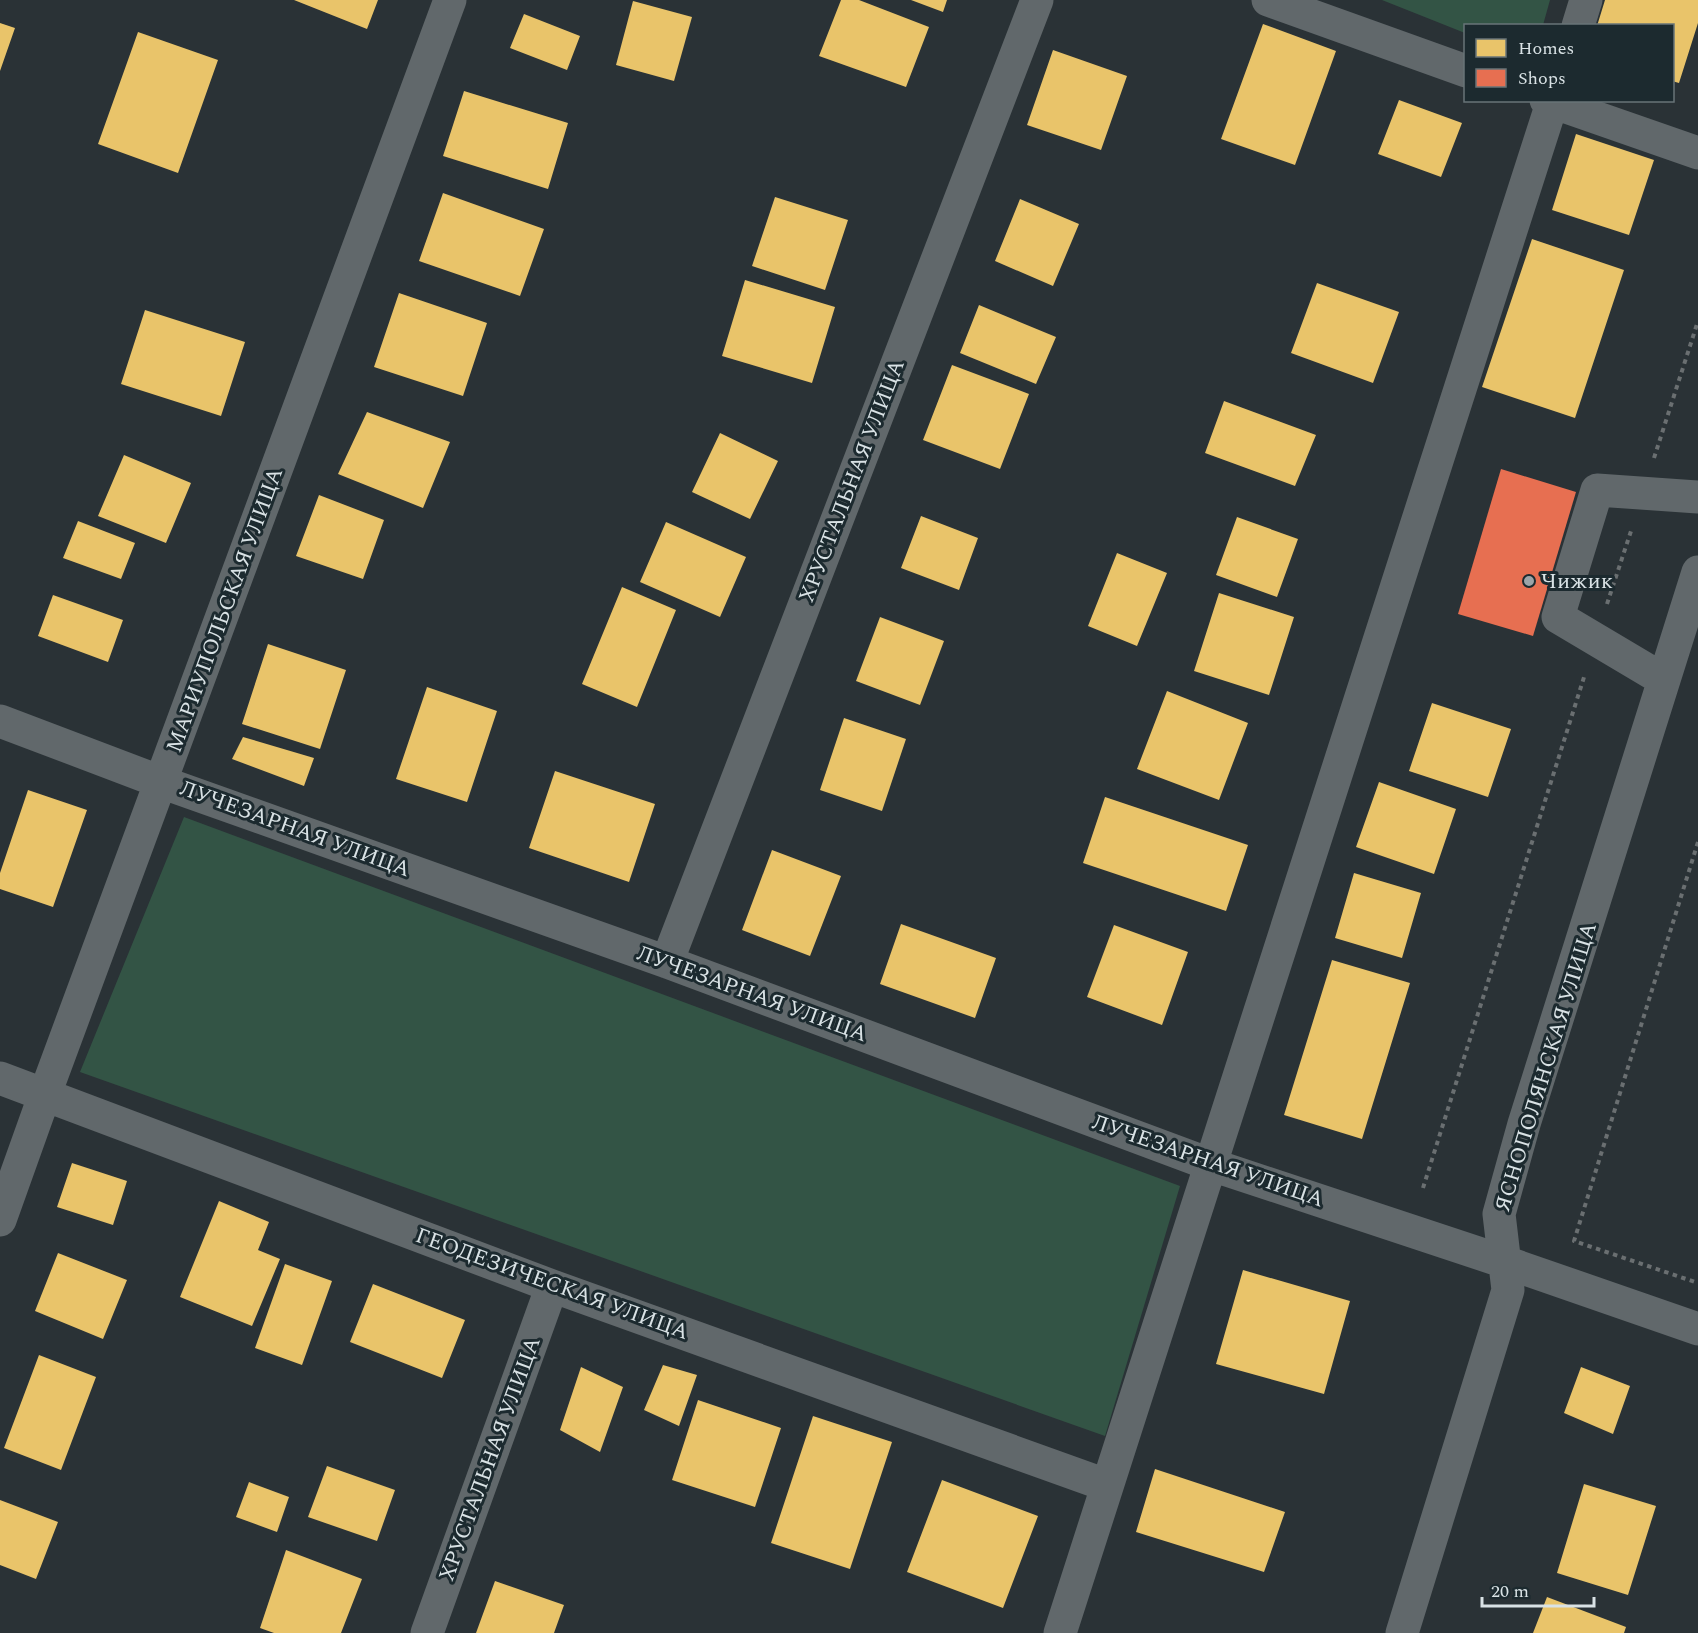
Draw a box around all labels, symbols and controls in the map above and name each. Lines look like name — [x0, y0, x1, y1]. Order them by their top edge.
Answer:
legend — [1464, 24, 1674, 102]
text: Homes — [1518, 35, 1574, 62]
text: Shops — [1518, 65, 1566, 92]
street label: ХРУСТАЛЬНАЯ УЛИЦА — [790, 355, 914, 607]
street label: МАРИУПОЛЬСКАЯ УЛИЦА — [158, 463, 292, 757]
place label: Чижик — [1541, 565, 1613, 598]
marker: Чижик — [1522, 574, 1536, 588]
street label: ЛУЧЕЗАРНАЯ УЛИЦА — [175, 772, 415, 886]
street label: ЯСНОПОЛЯНСКАЯ УЛИЦА — [1486, 918, 1606, 1216]
street label: ЛУЧЕЗАРНАЯ УЛИЦА — [632, 937, 872, 1051]
street label: ЛУЧЕЗАРНАЯ УЛИЦА — [1088, 1106, 1328, 1216]
street label: ГЕОДЕЗИЧЕСКАЯ УЛИЦА — [411, 1219, 693, 1349]
street label: ХРУСТАЛЬНАЯ УЛИЦА — [430, 1332, 550, 1586]
scale bar — [1482, 1570, 1594, 1608]
text: 20 m — [1491, 1578, 1529, 1605]

